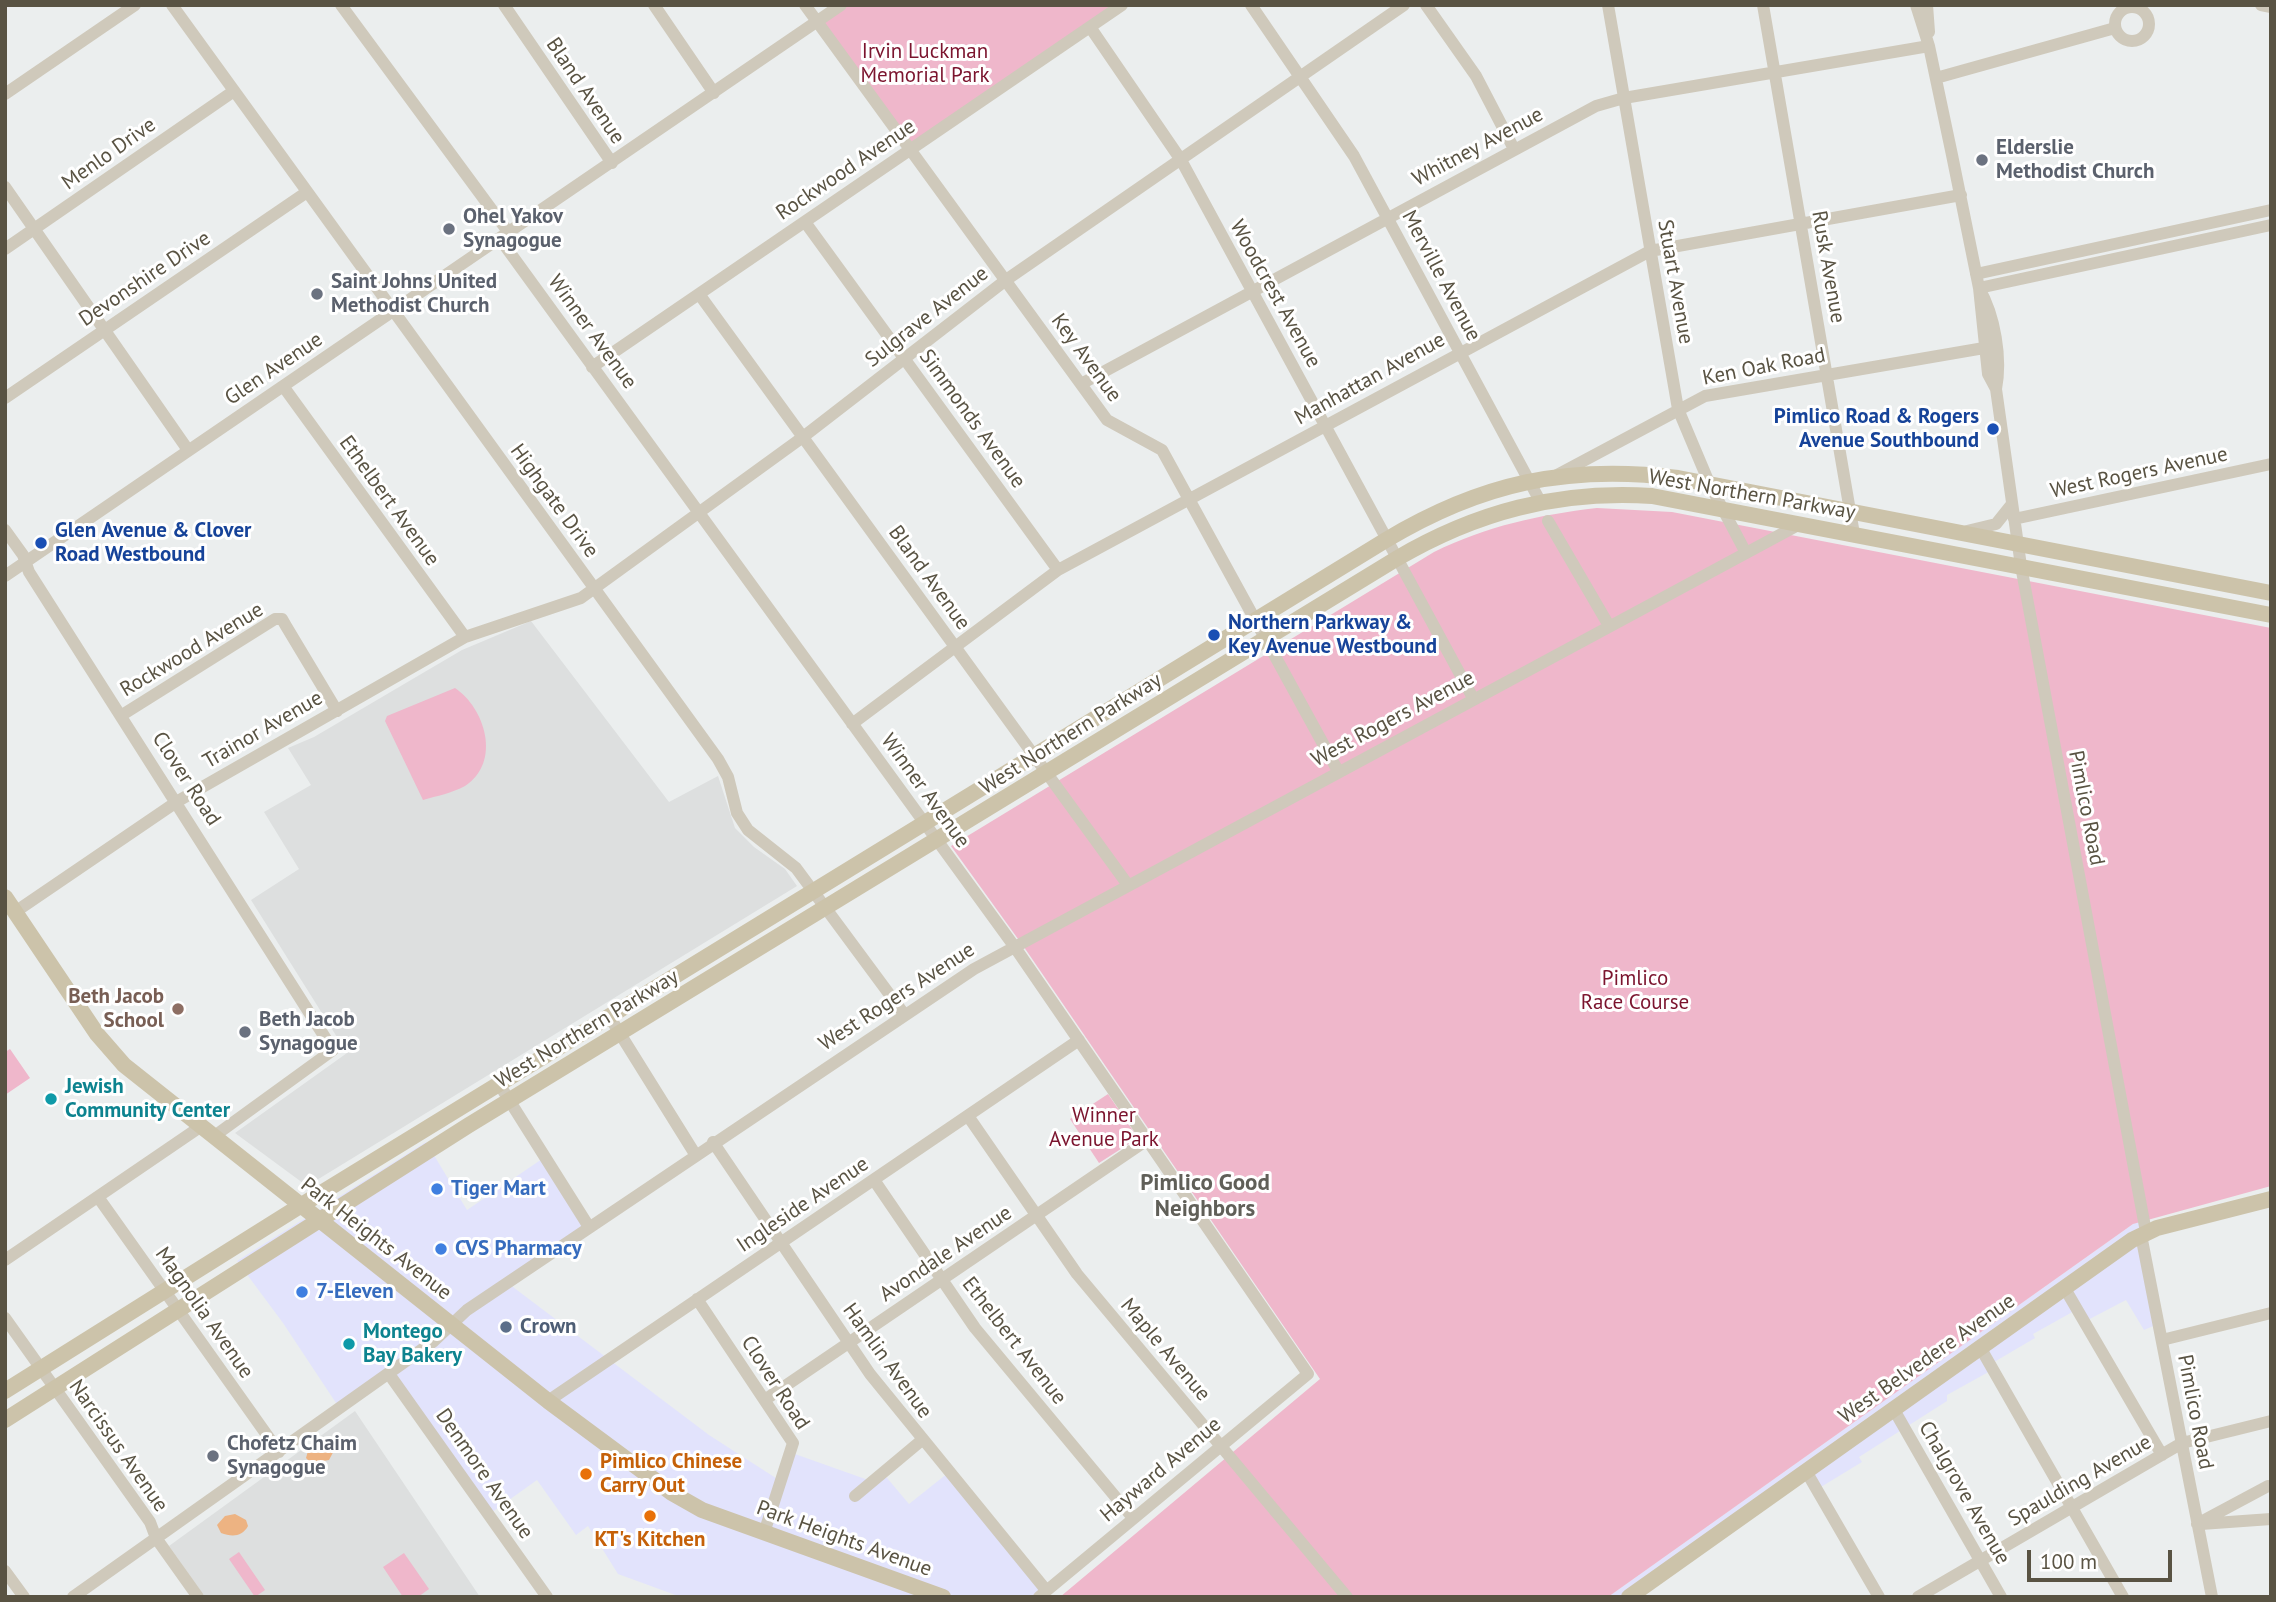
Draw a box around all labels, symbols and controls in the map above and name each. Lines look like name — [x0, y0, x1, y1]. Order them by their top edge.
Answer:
street label: Bland Avenue — [540, 33, 630, 149]
park label: Irvin Luckman Memorial Park — [860, 39, 990, 89]
street label: Whitney Avenue — [1408, 102, 1548, 192]
street label: Menlo Drive — [57, 112, 161, 196]
street label: Rockwood Avenue — [772, 114, 920, 226]
place label: Elderslie Methodist Church — [1996, 135, 2154, 185]
marker: Elderslie Methodist Church — [1974, 152, 1990, 168]
place label: Ohel Yakov Synagogue — [463, 204, 563, 254]
street label: Merville Avenue — [1396, 206, 1486, 346]
street label: Rusk Avenue — [1806, 209, 1850, 325]
street label: Woodcrest Avenue — [1224, 216, 1326, 372]
street label: Stuart Avenue — [1652, 218, 1698, 346]
marker: Ohel Yakov Synagogue — [441, 221, 457, 237]
street label: Devonshire Drive — [75, 226, 215, 332]
street label: Sulgrave Avenue — [860, 261, 994, 373]
place label: Saint Johns United Methodist Church — [331, 269, 497, 319]
street label: Winner Avenue — [542, 270, 642, 394]
marker: Saint Johns United Methodist Church — [309, 286, 325, 302]
street label: Key Avenue — [1046, 309, 1126, 407]
street label: Glen Avenue — [220, 327, 328, 411]
street label: Manhattan Avenue — [1291, 327, 1449, 431]
street label: Ken Oak Road — [1701, 343, 1827, 391]
street label: Simmonds Avenue — [913, 345, 1031, 493]
place label: Pimlico Road & Rogers Avenue Southbound — [1774, 404, 1979, 454]
marker: Pimlico Road & Rogers Avenue Southbound — [1985, 421, 2001, 437]
street label: Ethelbert Avenue — [333, 431, 445, 571]
street label: Highgate Drive — [504, 439, 604, 563]
street label: West Rogers Avenue — [2048, 442, 2230, 504]
street label: West Northern Parkway — [1647, 464, 1857, 526]
place label: Glen Avenue & Clover Road Westbound — [55, 518, 251, 568]
street label: Bland Avenue — [883, 521, 975, 635]
marker: Glen Avenue & Clover Road Westbound — [33, 535, 49, 551]
street label: Rockwood Avenue — [116, 597, 268, 703]
place label: Northern Parkway & Key Avenue Westbound — [1228, 610, 1437, 660]
marker: Northern Parkway & Key Avenue Westbound — [1206, 627, 1222, 643]
street label: West Rogers Avenue — [1307, 665, 1479, 773]
street label: West Northern Parkway — [975, 668, 1167, 800]
street label: Trainor Avenue — [199, 686, 327, 774]
street label: Clover Road — [146, 727, 226, 831]
street label: Winner Avenue — [875, 729, 975, 853]
street label: Pimlico Road — [2063, 748, 2109, 868]
street label: West Rogers Avenue — [814, 937, 980, 1057]
street label: West Northern Parkway — [491, 964, 683, 1094]
park label: Pimlico Race Course — [1581, 966, 1689, 1016]
place label: Beth Jacob School — [68, 984, 164, 1034]
marker: Beth Jacob School — [170, 1001, 186, 1017]
place label: Beth Jacob Synagogue — [259, 1007, 358, 1057]
marker: Beth Jacob Synagogue — [237, 1024, 253, 1040]
place label: Jewish Community Center — [65, 1074, 230, 1124]
marker: Jewish Community Center — [43, 1091, 59, 1107]
park label: Winner Avenue Park — [1049, 1103, 1159, 1153]
street label: Ingleside Avenue — [732, 1152, 874, 1258]
district label: Pimlico Good Neighbors — [1140, 1169, 1270, 1223]
street label: Park Heights Avenue — [296, 1172, 456, 1306]
place label: Tiger Mart — [451, 1176, 546, 1202]
marker: Tiger Mart — [429, 1181, 445, 1197]
street label: Avondale Avenue — [875, 1201, 1017, 1307]
place label: CVS Pharmacy — [455, 1236, 582, 1262]
marker: CVS Pharmacy — [433, 1241, 449, 1257]
street label: Magnolia Avenue — [149, 1243, 259, 1383]
street label: Ethelbert Avenue — [956, 1272, 1072, 1410]
place label: 7-Eleven — [316, 1279, 394, 1305]
marker: 7-Eleven — [294, 1284, 310, 1300]
street label: West Belvedere Avenue — [1834, 1289, 2020, 1429]
street label: Maple Avenue — [1115, 1293, 1215, 1407]
street label: Hamlin Avenue — [837, 1299, 937, 1423]
place label: Crown — [520, 1314, 577, 1340]
place label: Montego Bay Bakery — [363, 1319, 462, 1369]
marker: Crown — [498, 1319, 514, 1335]
street label: Clover Road — [735, 1331, 815, 1435]
marker: Montego Bay Bakery — [341, 1336, 357, 1352]
street label: Pimlico Road — [2172, 1352, 2218, 1472]
street label: Narcissus Avenue — [63, 1375, 173, 1517]
street label: Denmore Avenue — [430, 1404, 538, 1544]
street label: Hayward Avenue — [1095, 1412, 1227, 1528]
street label: Chalgrove Avenue — [1913, 1417, 2015, 1569]
street label: Spaulding Avenue — [2004, 1430, 2156, 1532]
place label: Chofetz Chaim Synagogue — [227, 1431, 357, 1481]
marker: Chofetz Chaim Synagogue — [205, 1448, 221, 1464]
place label: Pimlico Chinese Carry Out — [600, 1449, 742, 1499]
marker: Pimlico Chinese Carry Out — [578, 1466, 594, 1482]
street label: Park Heights Avenue — [753, 1496, 935, 1582]
marker: KT's Kitchen — [642, 1508, 658, 1524]
place label: KT's Kitchen — [595, 1527, 705, 1553]
scale bar — [2031, 1536, 2176, 1580]
text: 100 m — [2040, 1548, 2097, 1575]

